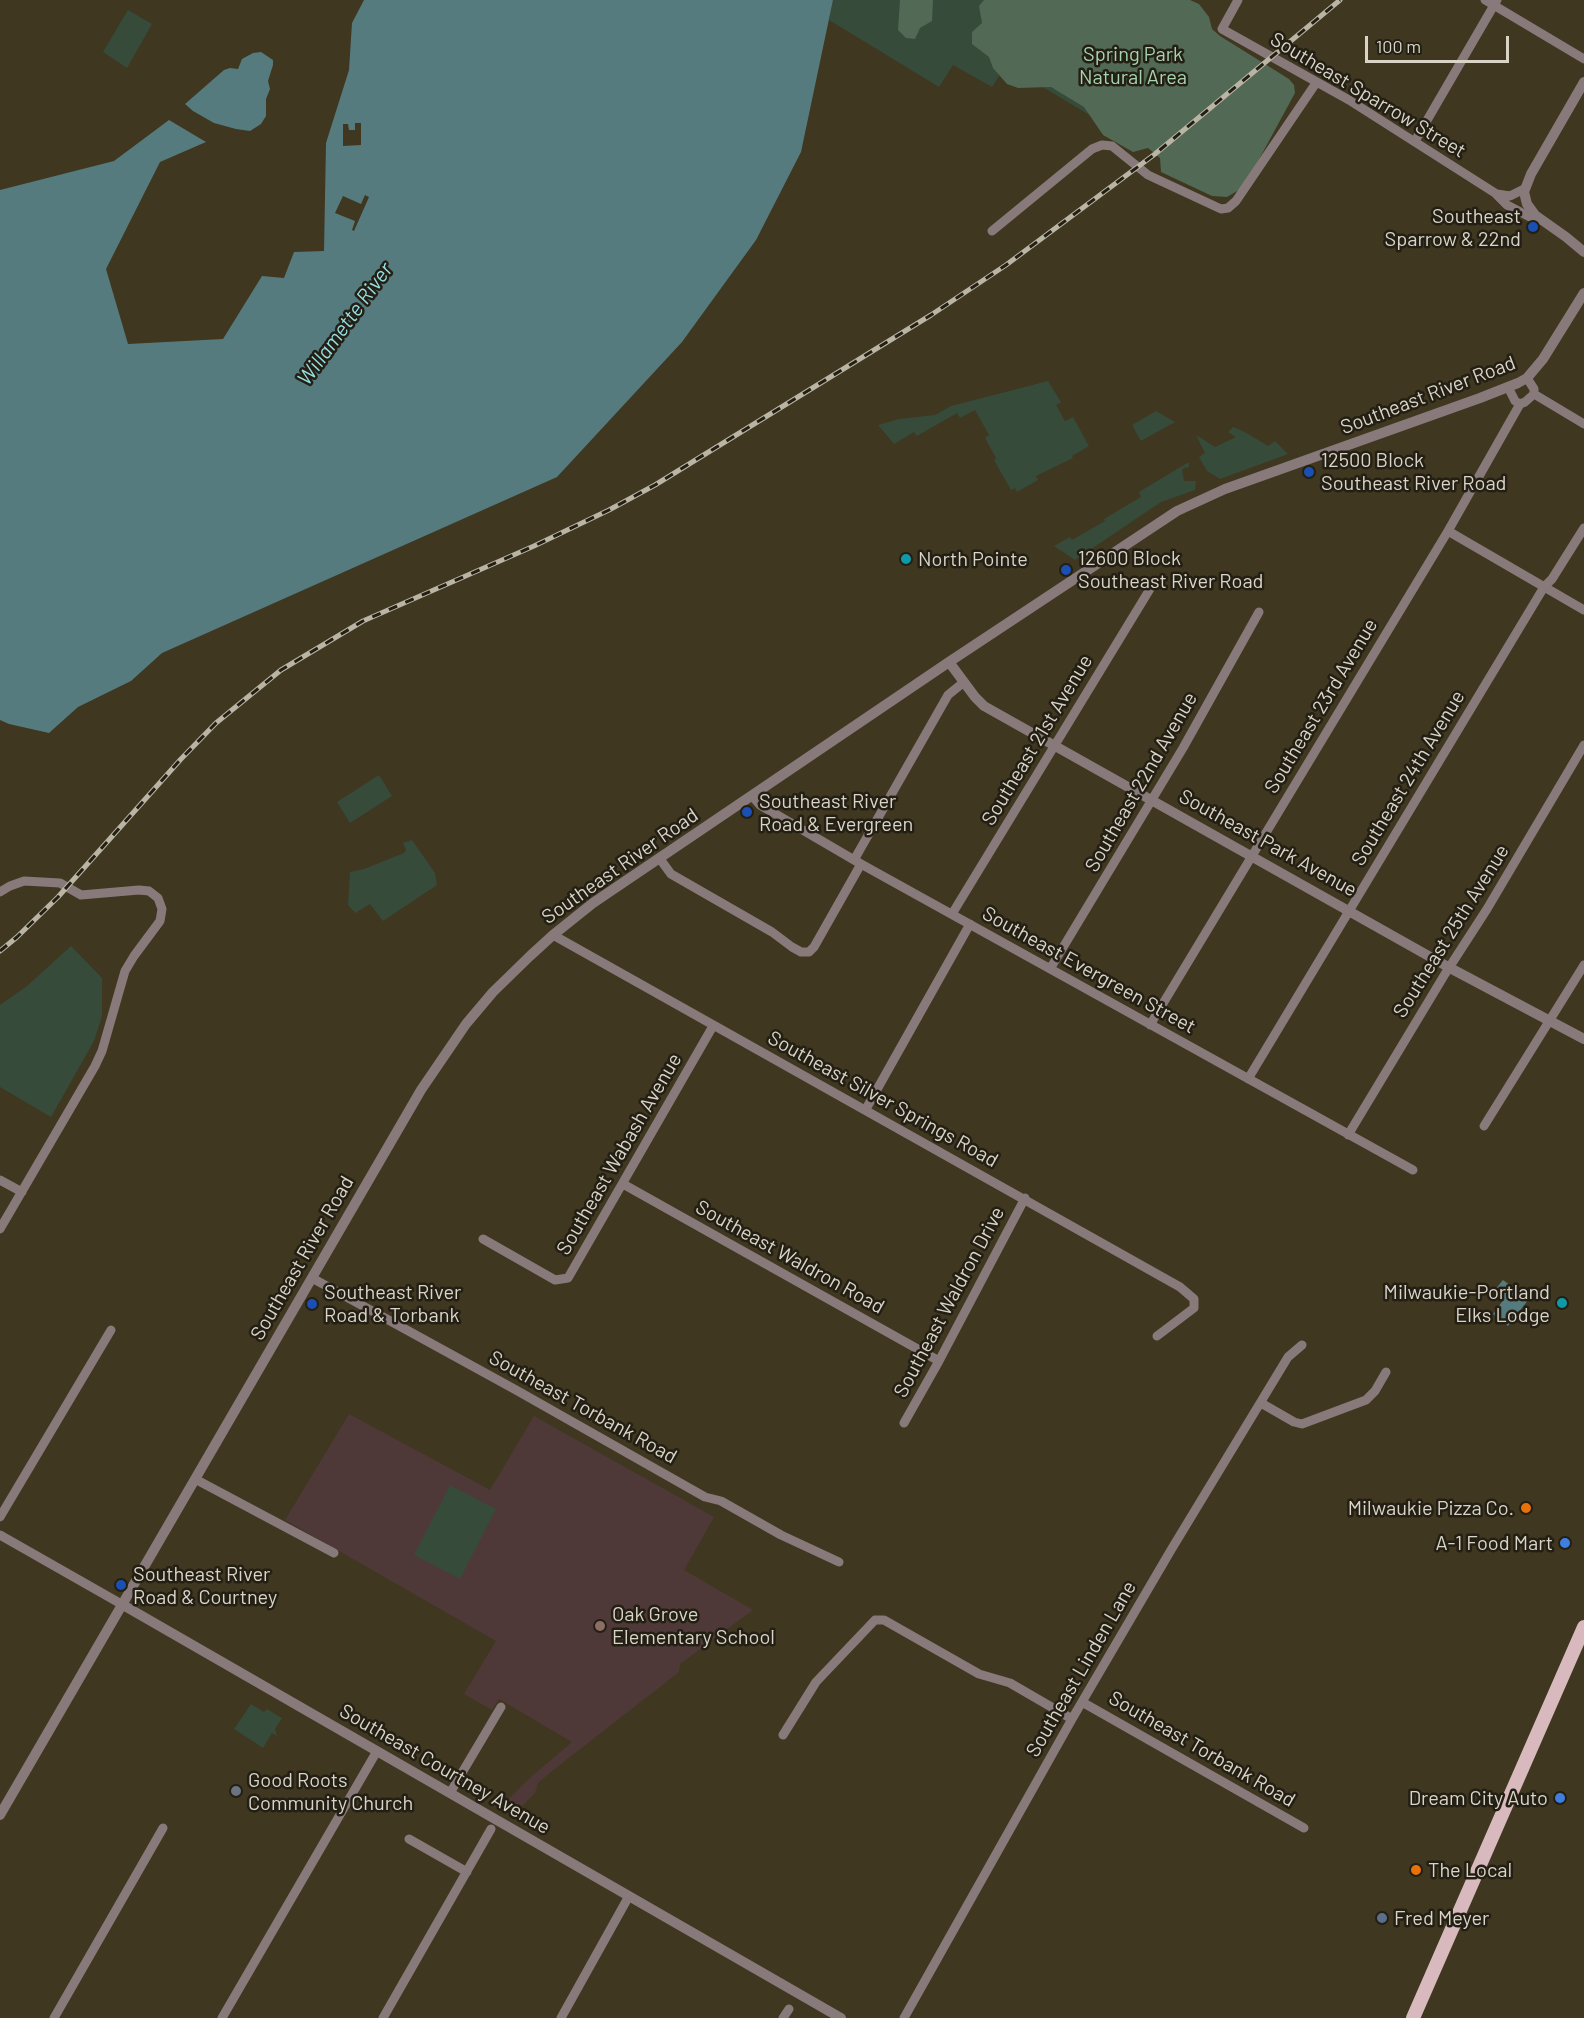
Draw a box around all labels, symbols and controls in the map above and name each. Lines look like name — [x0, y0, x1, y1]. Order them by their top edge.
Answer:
scale bar — [1368, 24, 1512, 62]
street label: Southeast Sparrow Street — [1266, 27, 1470, 163]
text: 100 m — [1376, 35, 1421, 57]
park label: Spring Park Natural Area — [1079, 42, 1187, 89]
place label: Southeast Sparrow & 22nd — [1385, 204, 1521, 251]
marker: Southeast Sparrow & 22nd — [1526, 220, 1540, 234]
water label: Willamette River — [292, 258, 398, 390]
street label: Southeast River Road — [1337, 351, 1519, 439]
place label: 12500 Block Southeast River Road — [1321, 448, 1507, 495]
marker: 12500 Block Southeast River Road — [1302, 465, 1316, 479]
place label: 12600 Block Southeast River Road — [1078, 546, 1264, 593]
place label: North Pointe — [918, 547, 1028, 571]
marker: North Pointe — [899, 552, 913, 566]
marker: 12600 Block Southeast River Road — [1059, 563, 1073, 577]
street label: Southeast 23rd Avenue — [1259, 614, 1383, 798]
street label: Southeast 21st Avenue — [977, 650, 1097, 830]
street label: Southeast 24th Avenue — [1346, 686, 1470, 870]
street label: Southeast 22nd Avenue — [1080, 688, 1202, 876]
street label: Southeast Park Avenue — [1175, 784, 1361, 902]
place label: Southeast River Road & Evergreen — [759, 789, 913, 836]
street label: Southeast River Road — [537, 803, 703, 929]
marker: Southeast River Road & Evergreen — [740, 805, 754, 819]
street label: Southeast 25th Avenue — [1388, 840, 1514, 1022]
street label: Southeast Evergreen Street — [978, 901, 1200, 1039]
street label: Southeast Silver Springs Road — [764, 1026, 1002, 1172]
street label: Southeast Wabash Avenue — [551, 1049, 687, 1259]
street label: Southeast River Road — [245, 1172, 359, 1344]
street label: Southeast Waldron Road — [691, 1195, 889, 1319]
street label: Southeast Waldron Drive — [888, 1202, 1010, 1402]
place label: Southeast River Road & Torbank — [324, 1280, 461, 1327]
place label: Milwaukie-Portland Elks Lodge — [1384, 1280, 1550, 1327]
marker: Milwaukie-Portland Elks Lodge — [1555, 1296, 1569, 1310]
marker: Southeast River Road & Torbank — [305, 1297, 319, 1311]
street label: Southeast Torbank Road — [485, 1345, 681, 1469]
place label: Milwaukie Pizza Co. — [1348, 1496, 1514, 1520]
marker: Milwaukie Pizza Co. — [1519, 1501, 1533, 1515]
place label: A-1 Food Mart — [1436, 1531, 1553, 1555]
marker: A-1 Food Mart — [1558, 1536, 1572, 1550]
place label: Southeast River Road & Courtney — [133, 1562, 277, 1609]
street label: Southeast Linden Lane — [1021, 1577, 1141, 1761]
marker: Southeast River Road & Courtney — [114, 1578, 128, 1592]
place label: Oak Grove Elementary School — [612, 1602, 775, 1649]
marker: Oak Grove Elementary School — [593, 1619, 607, 1633]
street label: Southeast Torbank Road — [1105, 1686, 1299, 1812]
street label: Southeast Courtney Avenue — [335, 1699, 555, 1839]
place label: Good Roots Community Church — [248, 1768, 413, 1815]
marker: Good Roots Community Church — [229, 1784, 243, 1798]
place label: Dream City Auto — [1409, 1786, 1548, 1810]
marker: Dream City Auto — [1553, 1791, 1567, 1805]
place label: The Local — [1428, 1858, 1512, 1882]
marker: The Local — [1409, 1863, 1423, 1877]
place label: Fred Meyer — [1394, 1906, 1489, 1930]
marker: Fred Meyer — [1375, 1911, 1389, 1925]

